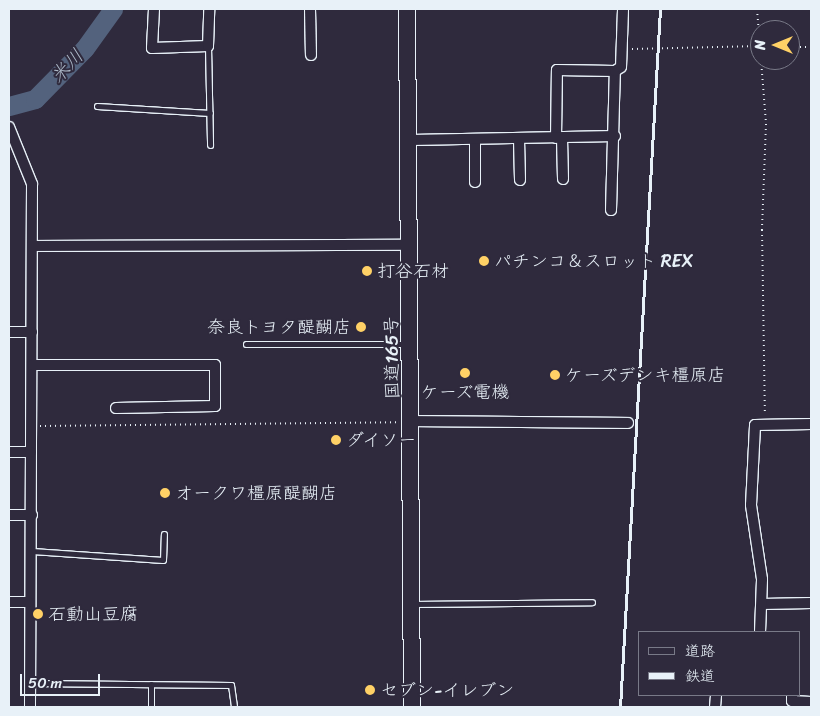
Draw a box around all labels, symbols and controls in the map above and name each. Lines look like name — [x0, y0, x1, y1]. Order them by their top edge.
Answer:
north arrow — [750, 20, 800, 70]
text: N — [748, 40, 773, 50]
water label: 米川 — [46, 44, 88, 88]
place label: パチンコ＆スロット REX — [494, 250, 693, 272]
marker: パチンコ＆スロット REX — [478, 255, 490, 267]
place label: 打谷石材 — [377, 260, 449, 282]
marker: 打谷石材 — [361, 265, 373, 277]
place label: 奈良トヨタ醍醐店 — [207, 316, 351, 338]
street label: 国道165号 — [380, 316, 404, 400]
marker: 奈良トヨタ醍醐店 — [355, 321, 367, 333]
place label: ケーズデンキ橿原店 — [565, 364, 727, 386]
marker: ケーズ電機 — [459, 367, 471, 379]
marker: ケーズデンキ橿原店 — [549, 369, 561, 381]
place label: ケーズ電機 — [420, 381, 510, 403]
place label: ダイソー — [346, 429, 418, 451]
marker: ダイソー — [330, 434, 342, 446]
place label: オークワ橿原醍醐店 — [175, 482, 337, 504]
marker: オークワ橿原醍醐店 — [159, 487, 171, 499]
place label: 石動山豆腐 — [48, 603, 138, 625]
marker: 石動山豆腐 — [32, 608, 44, 620]
legend — [638, 631, 800, 696]
text: 道路 — [685, 638, 715, 664]
text: 鉄道 — [685, 663, 715, 689]
scale bar — [22, 664, 102, 696]
text: 50 m — [28, 670, 62, 696]
place label: セブン-イレブン — [380, 679, 514, 701]
marker: セブン-イレブン — [364, 684, 376, 696]

